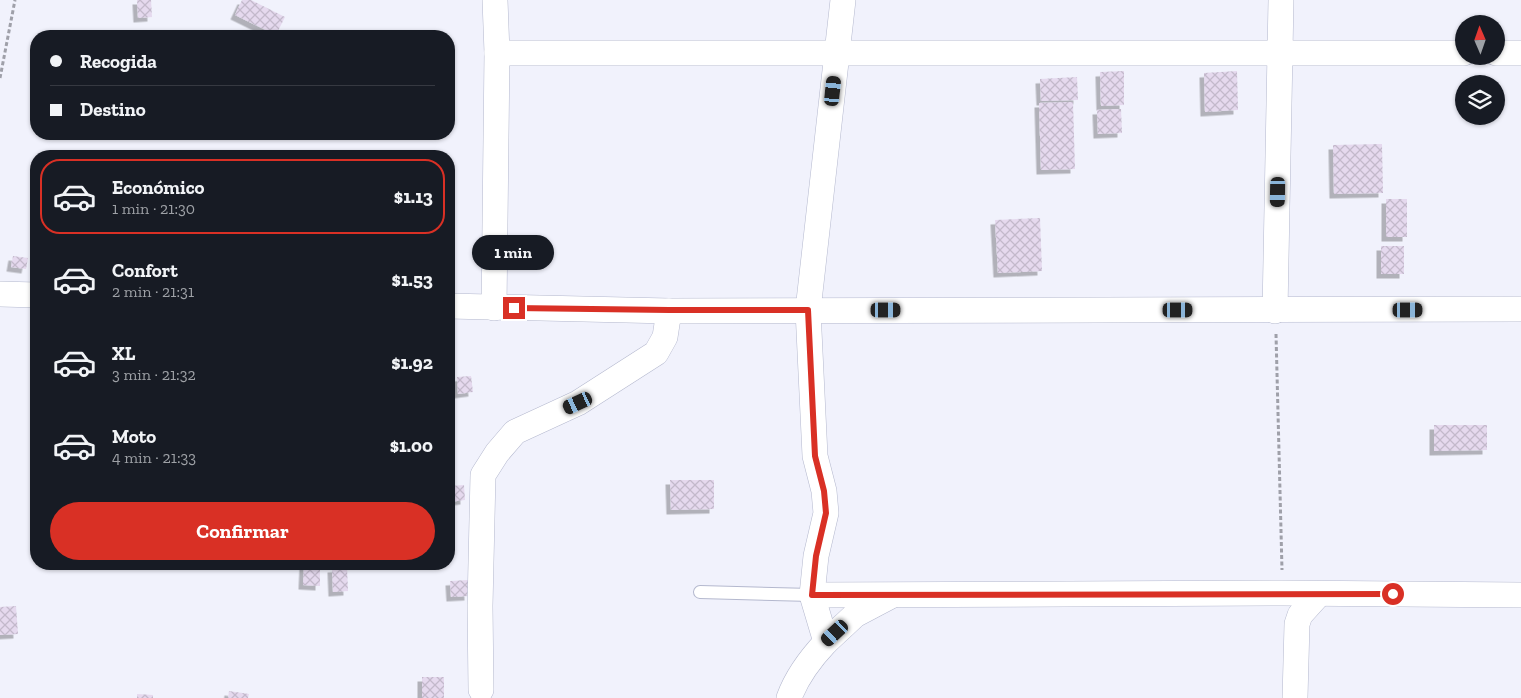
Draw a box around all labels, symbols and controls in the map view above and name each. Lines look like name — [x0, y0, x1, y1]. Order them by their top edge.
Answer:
north arrow — [1455, 15, 1505, 65]
map controls — [1455, 15, 1505, 125]
text: Recogida — [80, 50, 157, 73]
car — [823, 75, 842, 107]
button: layers — [1455, 75, 1505, 125]
text: Destino — [80, 98, 146, 121]
icon: car — [52, 174, 97, 219]
text: Económico — [112, 176, 205, 199]
car — [1270, 177, 1285, 207]
text: $1.13 — [394, 185, 433, 208]
text: 1 min · 21:30 — [112, 199, 195, 218]
callout: 1 min — [473, 236, 555, 270]
text: 1 min — [494, 243, 532, 262]
icon: car — [52, 257, 97, 302]
text: Confort — [112, 259, 178, 282]
text: $1.53 — [392, 268, 433, 291]
text: 2 min · 21:31 — [112, 282, 194, 301]
route end — [503, 297, 525, 319]
car — [871, 303, 901, 318]
car — [1163, 303, 1193, 318]
car — [1393, 303, 1423, 318]
icon: car — [52, 340, 97, 385]
text: XL — [112, 342, 135, 365]
text: $1.92 — [391, 351, 433, 374]
text: 3 min · 21:32 — [112, 365, 196, 384]
car — [561, 390, 594, 416]
icon: car — [52, 423, 97, 468]
text: Moto — [112, 425, 156, 448]
text: $1.00 — [390, 434, 433, 457]
text: 4 min · 21:33 — [112, 448, 196, 467]
button: Confirmar — [50, 502, 435, 560]
route start — [1382, 583, 1404, 605]
car — [818, 617, 851, 649]

